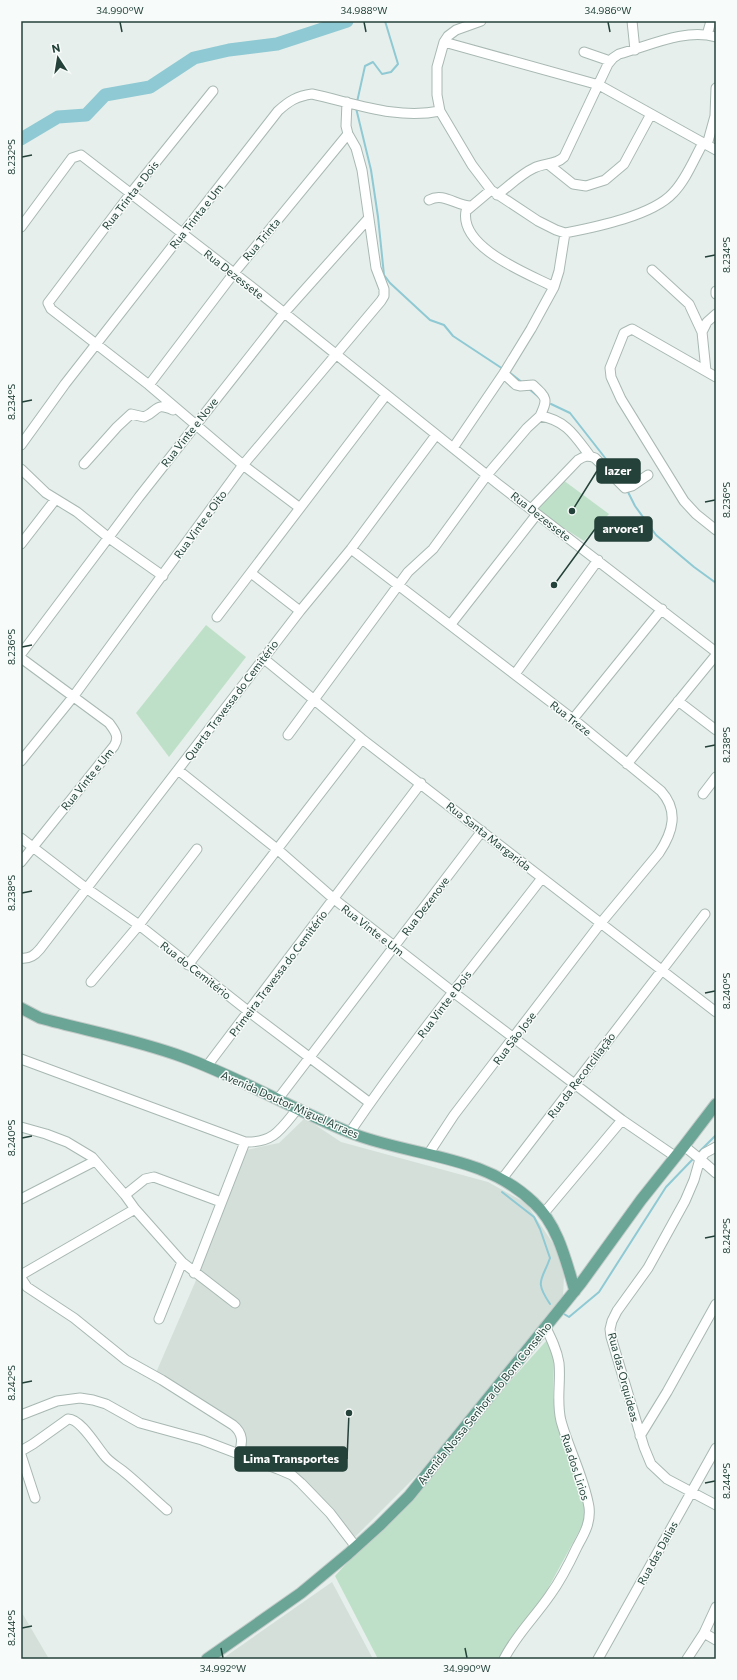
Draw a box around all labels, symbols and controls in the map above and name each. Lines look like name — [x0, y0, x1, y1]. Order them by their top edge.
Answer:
text: 34.990°W — [96, 4, 144, 16]
text: 34.988°W — [341, 4, 387, 16]
text: 34.986°W — [585, 4, 631, 16]
north arrow — [38, 38, 78, 78]
text: N — [50, 41, 61, 55]
text: 8.232°S — [5, 139, 17, 175]
street label: Rua Trinta e Dois — [99, 158, 161, 232]
street label: Rua Trinta e Um — [167, 181, 225, 251]
street label: Rua Trinta — [240, 215, 282, 263]
text: 8.234°S — [720, 237, 732, 273]
street label: Rua Dezessete — [201, 247, 267, 302]
text: 8.234°S — [5, 384, 17, 420]
street label: Rua Vinte e Nove — [158, 395, 220, 469]
callout: lazer — [597, 459, 640, 483]
text: lazer — [604, 463, 632, 477]
text: 8.236°S — [720, 482, 732, 518]
street label: Rua Vinte e Oito — [171, 487, 229, 561]
street label: Rua Dezessete — [508, 489, 574, 544]
callout: arvore1 — [595, 517, 652, 541]
text: arvore1 — [602, 521, 644, 535]
text: 8.236°S — [5, 629, 17, 665]
street label: Quarta Travessa do Cemitério — [181, 637, 281, 763]
street label: Rua Treze — [548, 698, 594, 738]
text: 8.238°S — [720, 727, 732, 763]
street label: Rua Vinte e Um — [58, 745, 116, 813]
street label: Rua Santa Margarida — [444, 799, 534, 873]
street label: Rua Dezenove — [399, 874, 451, 938]
text: 8.238°S — [5, 875, 17, 911]
street label: Rua Vinte e Um — [339, 902, 407, 958]
street label: Primeira Travessa do Cemitério — [226, 907, 330, 1039]
street label: Rua do Cemitério — [158, 938, 234, 1002]
street label: Rua Vinte e Dois — [415, 968, 473, 1040]
text: 8.240°S — [720, 973, 732, 1009]
street label: Rua São Jose — [490, 1009, 539, 1068]
street label: Rua da Reconciliação — [545, 1029, 618, 1120]
street label: Avenida Doutor Miguel Arraes — [219, 1068, 361, 1140]
text: 8.240°S — [5, 1120, 17, 1156]
text: 8.242°S — [720, 1218, 732, 1254]
street label: Avenida Nossa Senhora do Bom Conselho — [414, 1319, 554, 1487]
street label: Rua das Orquideas — [606, 1331, 642, 1423]
text: 8.242°S — [5, 1365, 17, 1401]
street label: Rua dos Lirios — [559, 1432, 593, 1502]
callout: Lima Transportes — [235, 1447, 347, 1471]
text: Lima Transportes — [243, 1451, 340, 1465]
text: 8.244°S — [720, 1463, 732, 1499]
street label: Rua das Dalias — [634, 1519, 680, 1587]
text: 8.244°S — [5, 1610, 17, 1646]
text: 34.992°W — [200, 1662, 246, 1674]
text: 34.990°W — [443, 1662, 491, 1674]

